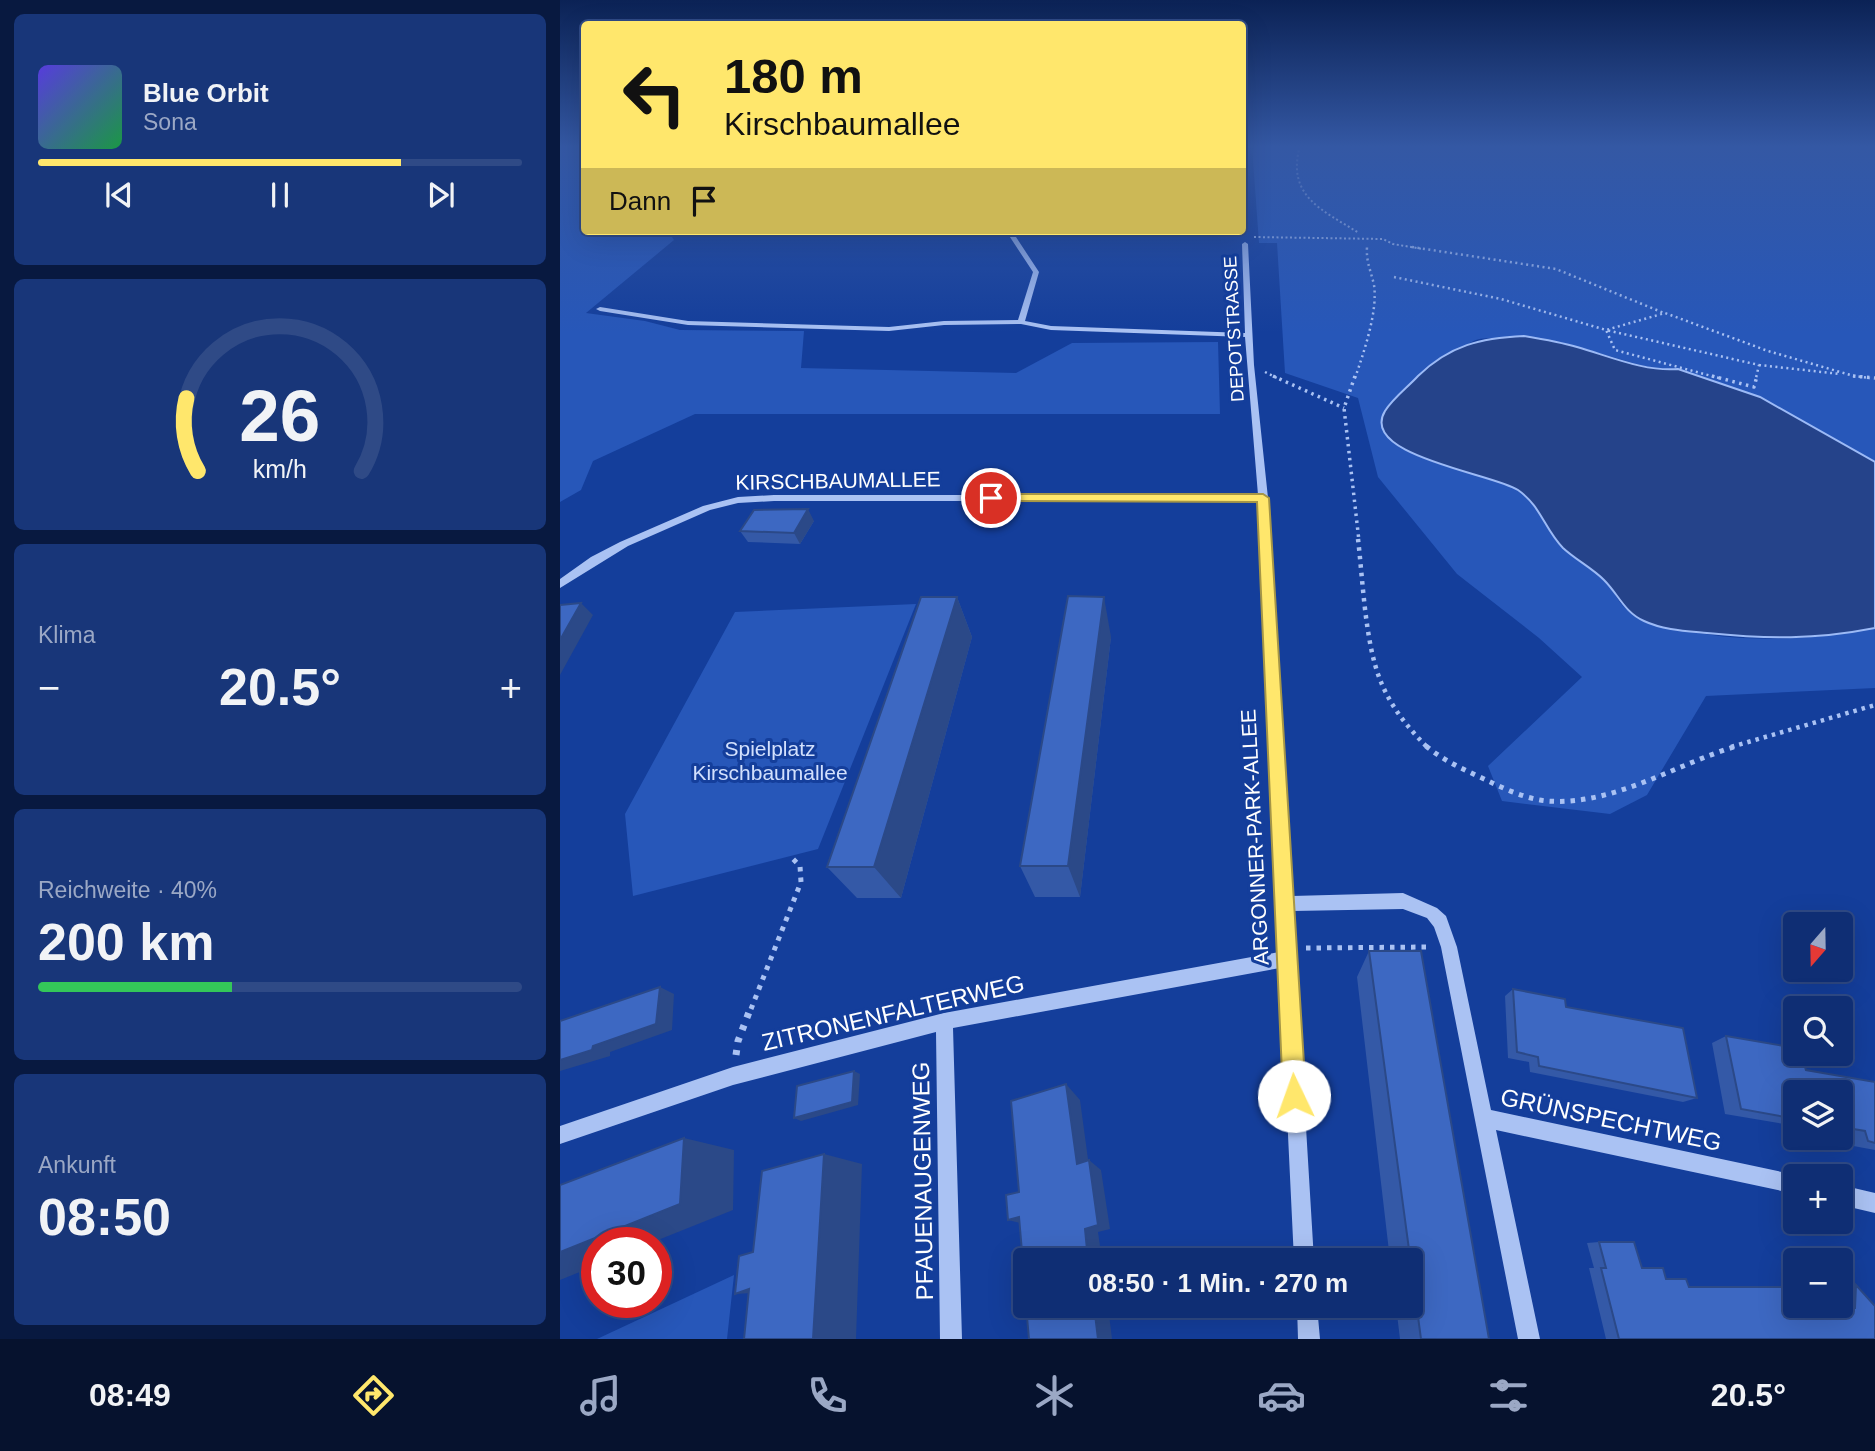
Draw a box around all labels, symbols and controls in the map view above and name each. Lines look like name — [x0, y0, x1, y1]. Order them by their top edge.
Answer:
icon: left — [609, 49, 700, 140]
text: 180 m — [724, 49, 863, 103]
text: Blue Orbit — [143, 78, 269, 108]
text: Kirschbaumallee — [724, 106, 961, 142]
text: Sona — [143, 109, 197, 135]
icon: previous — [100, 176, 138, 214]
icon: pause — [261, 176, 299, 214]
icon: next — [422, 176, 460, 214]
icon: arrive — [685, 182, 723, 220]
text: Dann — [609, 186, 671, 216]
street label: DEPOTSTRASSE — [1220, 256, 1248, 402]
text: 26 — [240, 375, 320, 456]
text: km/h — [253, 454, 307, 482]
street label: KIRSCHBAUMALLEE — [735, 467, 941, 494]
pin — [961, 468, 1021, 528]
icon: arrive — [972, 479, 1010, 517]
text: Klima — [38, 622, 96, 648]
text: 20.5° — [219, 658, 341, 716]
text: − — [38, 667, 60, 709]
text: + — [500, 667, 522, 709]
street label: ARGONNER-PARK-ALLEE — [1236, 708, 1273, 966]
park label: Spielplatz Kirschbaumallee — [692, 737, 848, 784]
text: Reichweite · 40% — [38, 877, 217, 903]
north arrow — [1783, 912, 1853, 982]
map controls — [1783, 912, 1853, 1318]
text: 200 km — [38, 913, 214, 971]
street label: ZITRONENFALTERWEG — [759, 969, 1027, 1056]
button: search — [1783, 996, 1853, 1066]
position arrow — [1257, 1059, 1331, 1133]
street label: PFAUENAUGENWEG — [907, 1061, 938, 1301]
button: layers — [1783, 1080, 1853, 1150]
street label: GRÜNSPECHTWEG — [1498, 1083, 1724, 1156]
text: Ankunft — [38, 1152, 116, 1178]
button: + — [1783, 1164, 1853, 1234]
text: 08:50 — [38, 1188, 171, 1246]
speed limit sign: 30 — [581, 1227, 672, 1318]
button: − — [1783, 1248, 1853, 1318]
text: 08:50 · 1 Min. · 270 m — [1088, 1268, 1348, 1298]
icon: directions — [349, 1371, 398, 1420]
icon: music — [576, 1371, 625, 1420]
icon: phone — [803, 1371, 852, 1420]
icon: climate — [1030, 1371, 1079, 1420]
icon: car — [1257, 1371, 1306, 1420]
icon: filters — [1484, 1371, 1533, 1420]
text: 08:49 — [89, 1377, 171, 1413]
text: 20.5° — [1711, 1377, 1786, 1413]

